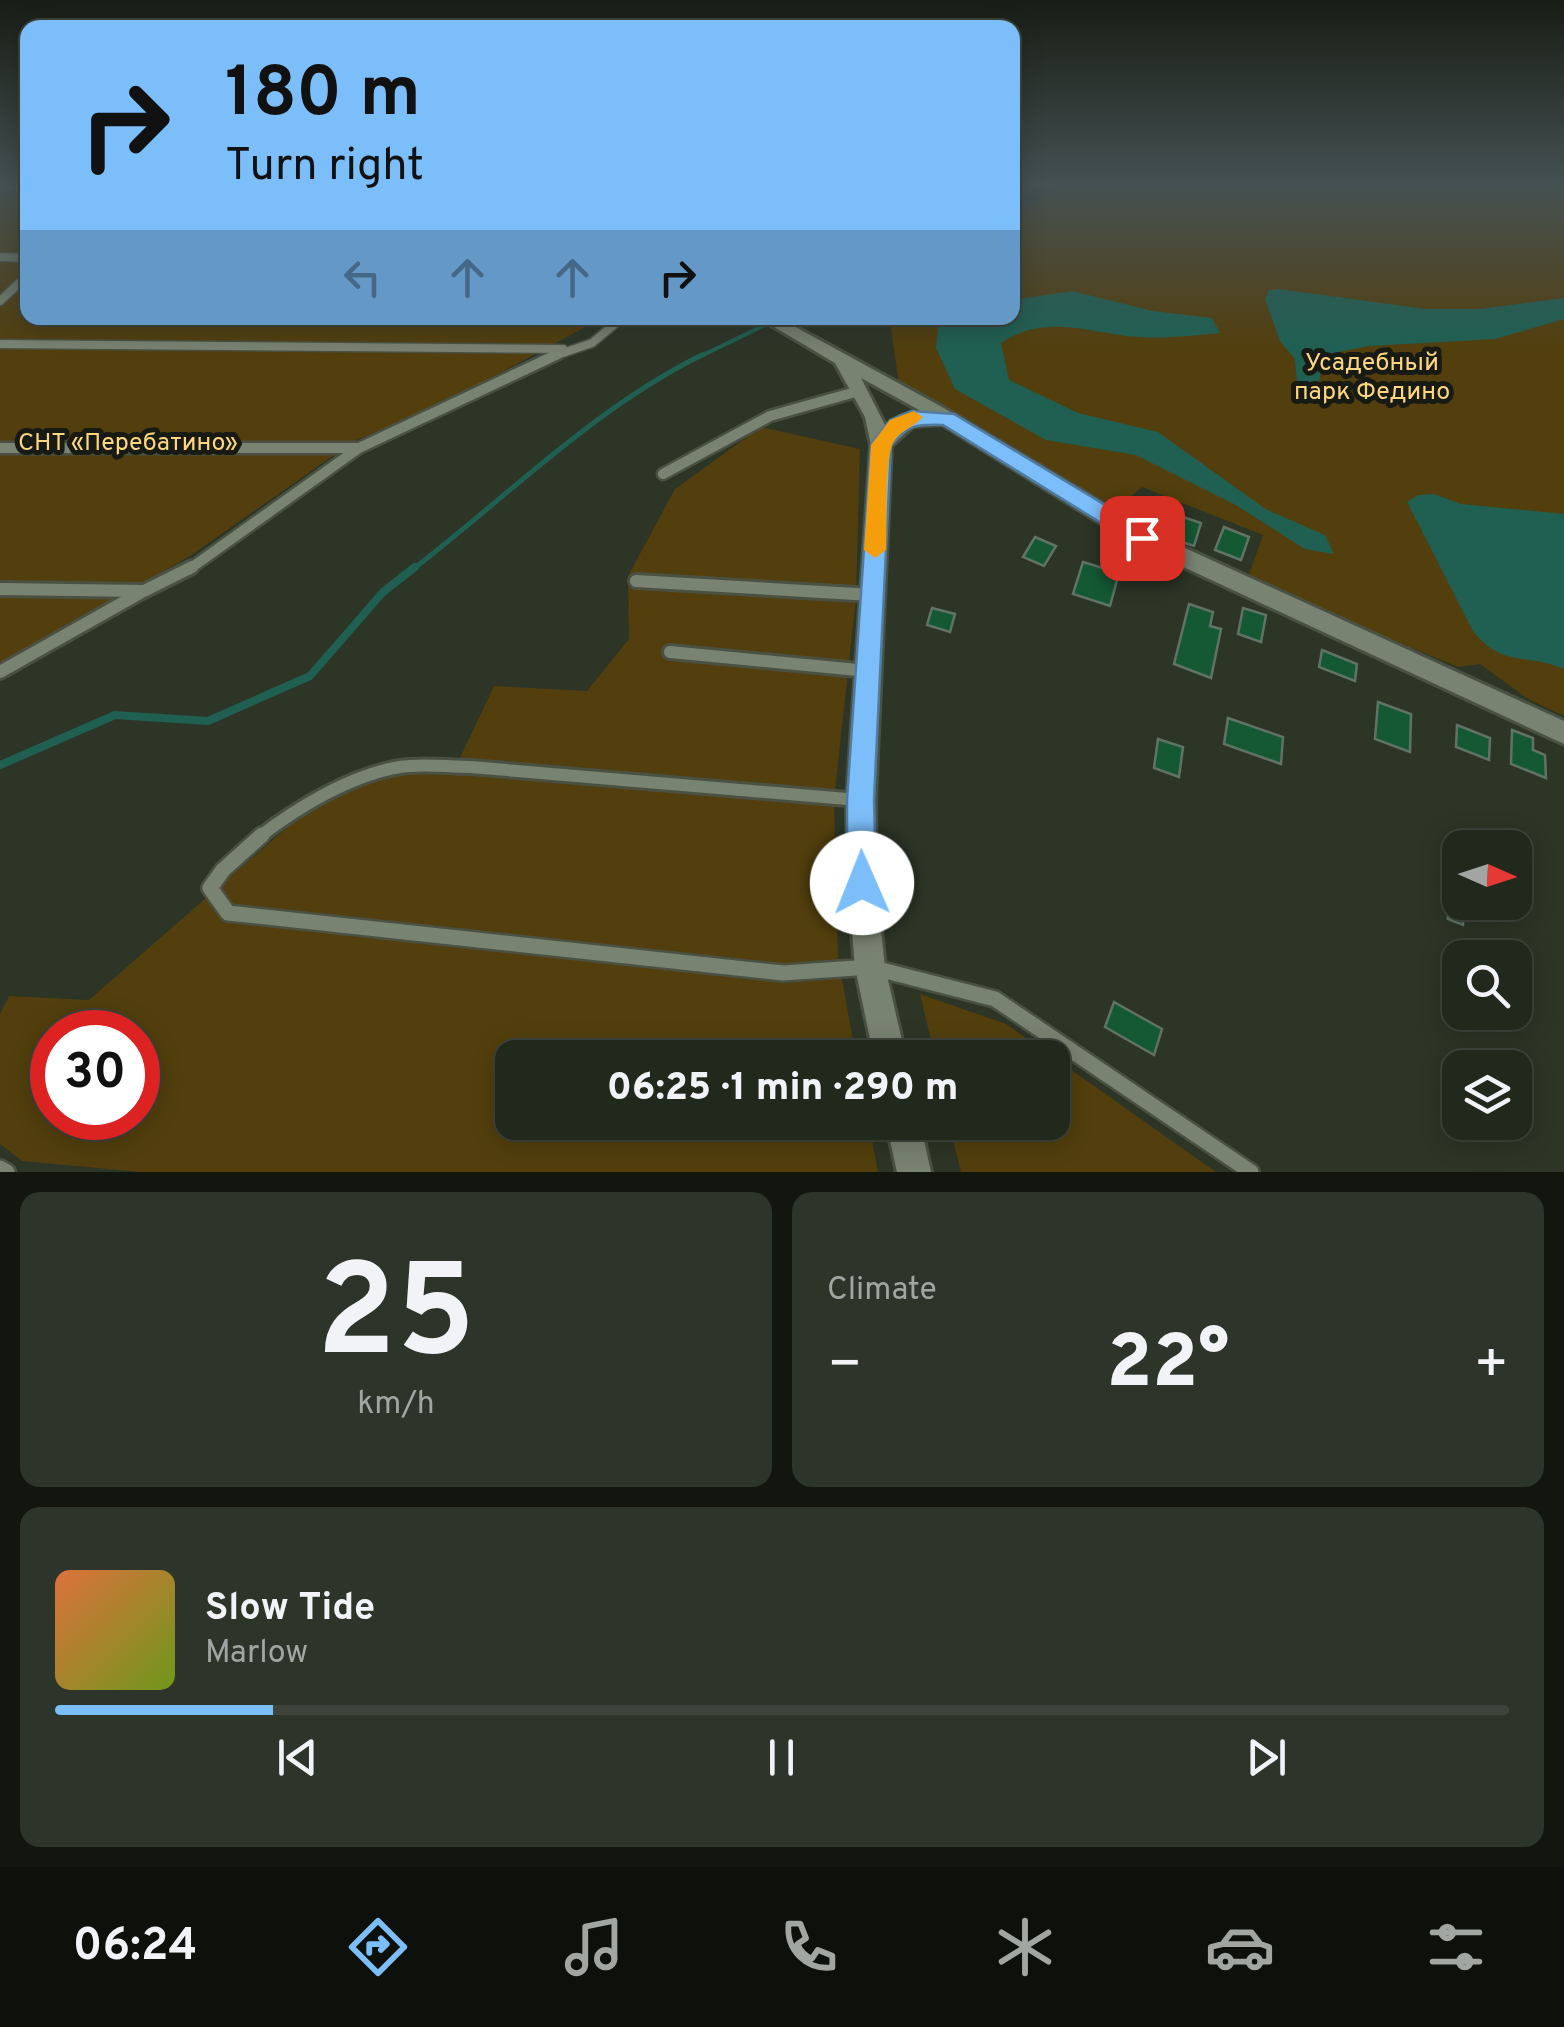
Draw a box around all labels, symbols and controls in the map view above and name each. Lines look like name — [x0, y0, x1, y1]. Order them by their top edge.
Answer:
text: 180 m — [225, 52, 421, 141]
icon: right — [60, 60, 190, 190]
text: Turn right — [225, 139, 424, 196]
icon: left — [335, 250, 390, 305]
icon: ahead — [440, 250, 495, 305]
icon: ahead — [545, 250, 600, 305]
icon: right — [650, 250, 705, 305]
park label: Усадебный парк Федино — [1294, 348, 1450, 409]
park label: СНТ «Перебатино» — [18, 428, 238, 460]
pin — [1100, 496, 1185, 581]
icon: arrive — [1115, 511, 1170, 566]
north arrow — [1442, 830, 1532, 920]
map controls — [1442, 830, 1532, 1140]
position arrow — [810, 831, 914, 935]
button: search — [1442, 940, 1532, 1030]
speed limit sign: 30 — [30, 1010, 160, 1140]
button: layers — [1442, 1050, 1532, 1140]
text: 06:25 · 1 min · 290 m — [607, 1065, 958, 1114]
text: 25 — [317, 1237, 475, 1402]
text: Climate — [827, 1271, 937, 1311]
text: 22° — [1106, 1319, 1230, 1414]
text: − — [827, 1332, 862, 1402]
text: + — [1474, 1332, 1509, 1402]
text: km/h — [357, 1385, 435, 1425]
text: Slow Tide — [205, 1585, 375, 1634]
text: Marlow — [205, 1634, 308, 1674]
icon: previous — [270, 1730, 325, 1785]
icon: pause — [754, 1730, 809, 1785]
icon: next — [1239, 1730, 1294, 1785]
icon: directions — [343, 1912, 413, 1982]
icon: music — [559, 1912, 629, 1982]
icon: phone — [774, 1912, 844, 1982]
icon: climate — [990, 1912, 1060, 1982]
icon: car — [1205, 1912, 1275, 1982]
icon: filters — [1421, 1912, 1491, 1982]
text: 06:24 — [73, 1919, 197, 1976]

